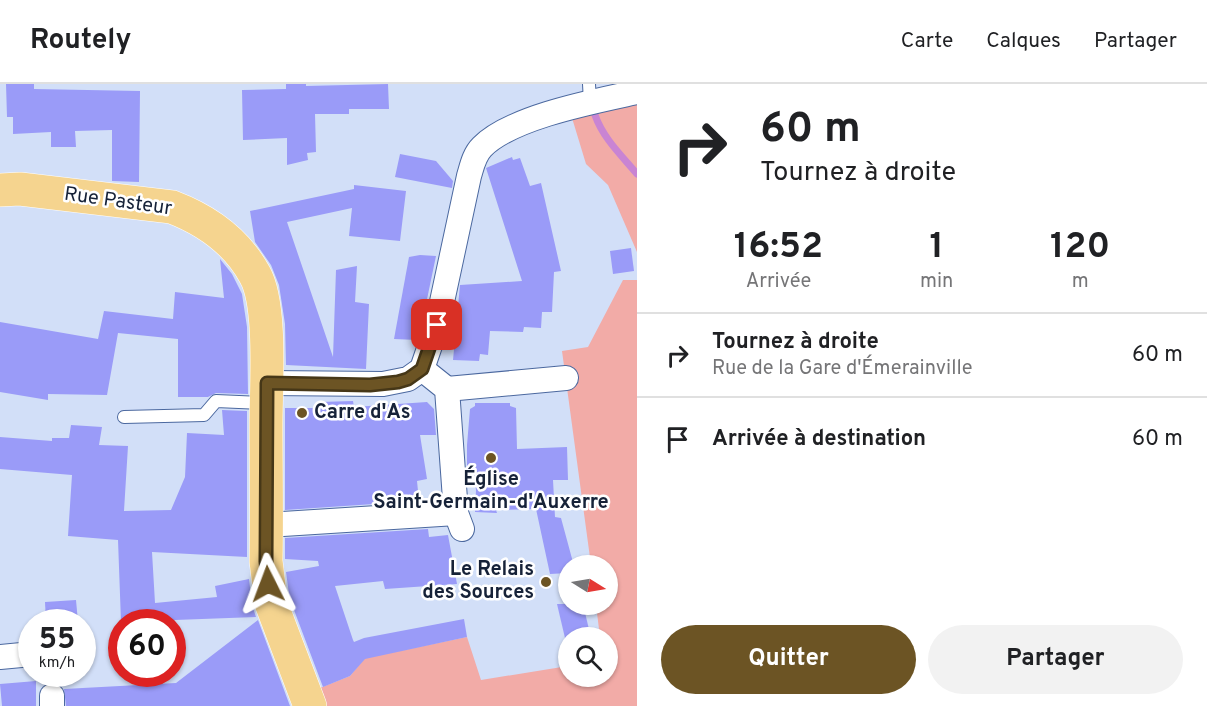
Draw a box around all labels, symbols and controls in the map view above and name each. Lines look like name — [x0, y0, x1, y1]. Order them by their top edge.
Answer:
text: Routely — [30, 23, 131, 59]
text: Carte — [901, 28, 953, 55]
text: Calques — [986, 28, 1061, 55]
text: Partager — [1094, 28, 1177, 55]
text: 60 m — [760, 104, 861, 157]
icon: right — [661, 108, 739, 186]
text: Tournez à droite — [760, 156, 956, 190]
street label: Rue Pasteur — [62, 182, 174, 222]
text: 16:52 — [734, 225, 823, 271]
text: 1 — [929, 225, 944, 271]
text: 120 — [1050, 225, 1110, 271]
text: Arrivée — [746, 269, 811, 295]
text: min — [920, 269, 953, 295]
text: m — [1072, 269, 1089, 295]
pin — [411, 299, 462, 350]
icon: arrive — [420, 308, 453, 341]
text: Tournez à droite — [712, 329, 879, 356]
icon: right — [661, 339, 694, 372]
text: 60 m — [1132, 342, 1183, 369]
text: Rue de la Gare d'Émerainville — [712, 356, 972, 382]
place label: Carre d'As — [314, 400, 411, 426]
marker: Carre d'As — [295, 406, 309, 420]
icon: arrive — [661, 423, 694, 456]
text: Arrivée à destination — [712, 426, 926, 453]
text: 60 m — [1132, 426, 1183, 453]
marker: Église Saint-Germain-d'Auxerre — [484, 451, 498, 465]
place label: Église Saint-Germain-d'Auxerre — [373, 465, 609, 516]
position arrow — [236, 552, 300, 616]
north arrow — [558, 555, 618, 615]
map controls — [558, 555, 618, 687]
place label: Le Relais des Sources — [422, 557, 534, 606]
marker: Le Relais des Sources — [539, 575, 553, 589]
speed limit sign: 60 — [108, 609, 186, 687]
text: 55 — [39, 622, 75, 659]
button: Quitter — [661, 625, 916, 694]
button: Partager — [928, 625, 1183, 694]
button: search — [558, 627, 618, 687]
text: km/h — [39, 654, 75, 673]

